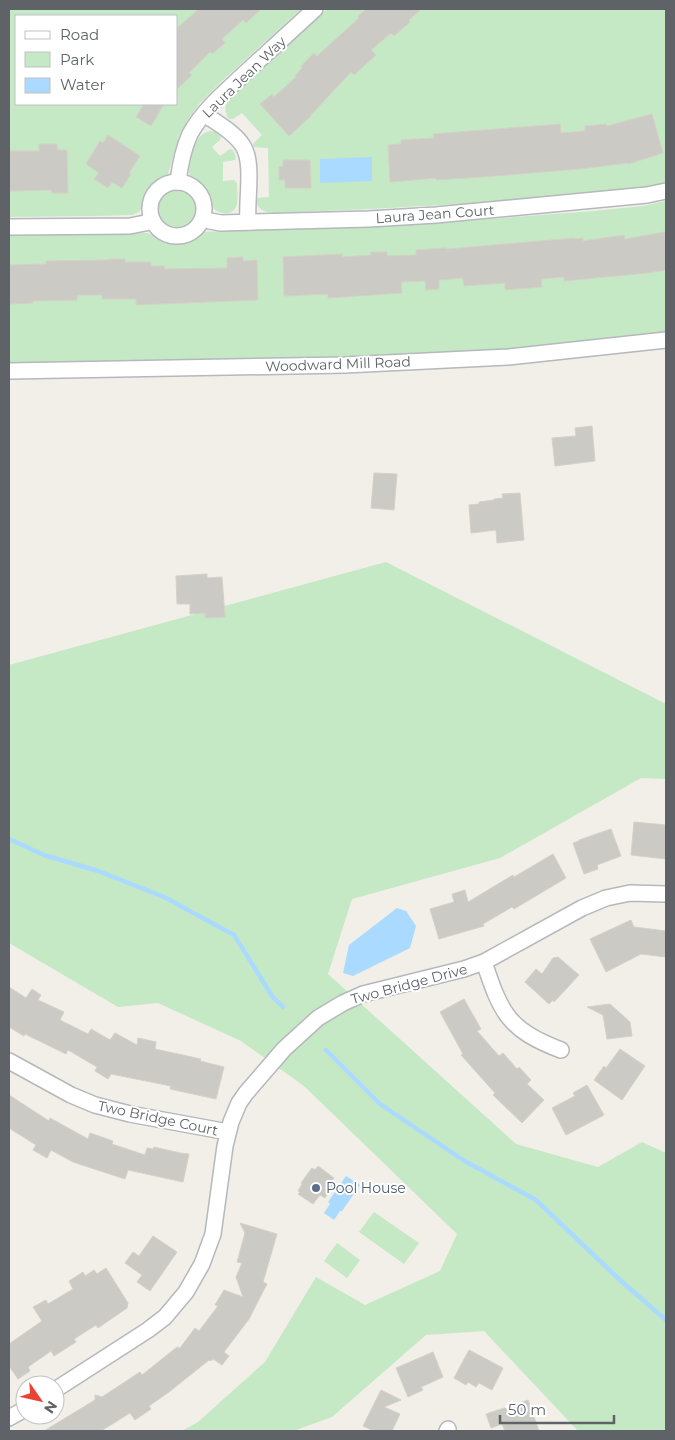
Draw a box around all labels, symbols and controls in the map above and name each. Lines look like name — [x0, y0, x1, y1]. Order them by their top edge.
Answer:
legend — [15, 15, 178, 105]
text: Road — [60, 25, 99, 44]
street label: Laura Jean Way — [198, 32, 290, 122]
text: Park — [60, 50, 94, 69]
text: Water — [60, 75, 106, 94]
street label: Laura Jean Court — [375, 201, 495, 227]
street label: Woodward Mill Road — [265, 352, 411, 376]
street label: Two Bridge Drive — [349, 960, 469, 1008]
street label: Two Bridge Court — [96, 1096, 220, 1140]
place label: Pool House — [326, 1179, 406, 1197]
marker: Pool House — [310, 1182, 322, 1194]
north arrow — [15, 1375, 65, 1425]
scale bar — [500, 1392, 614, 1424]
text: N — [40, 1398, 61, 1417]
text: 50 m — [508, 1400, 546, 1419]

